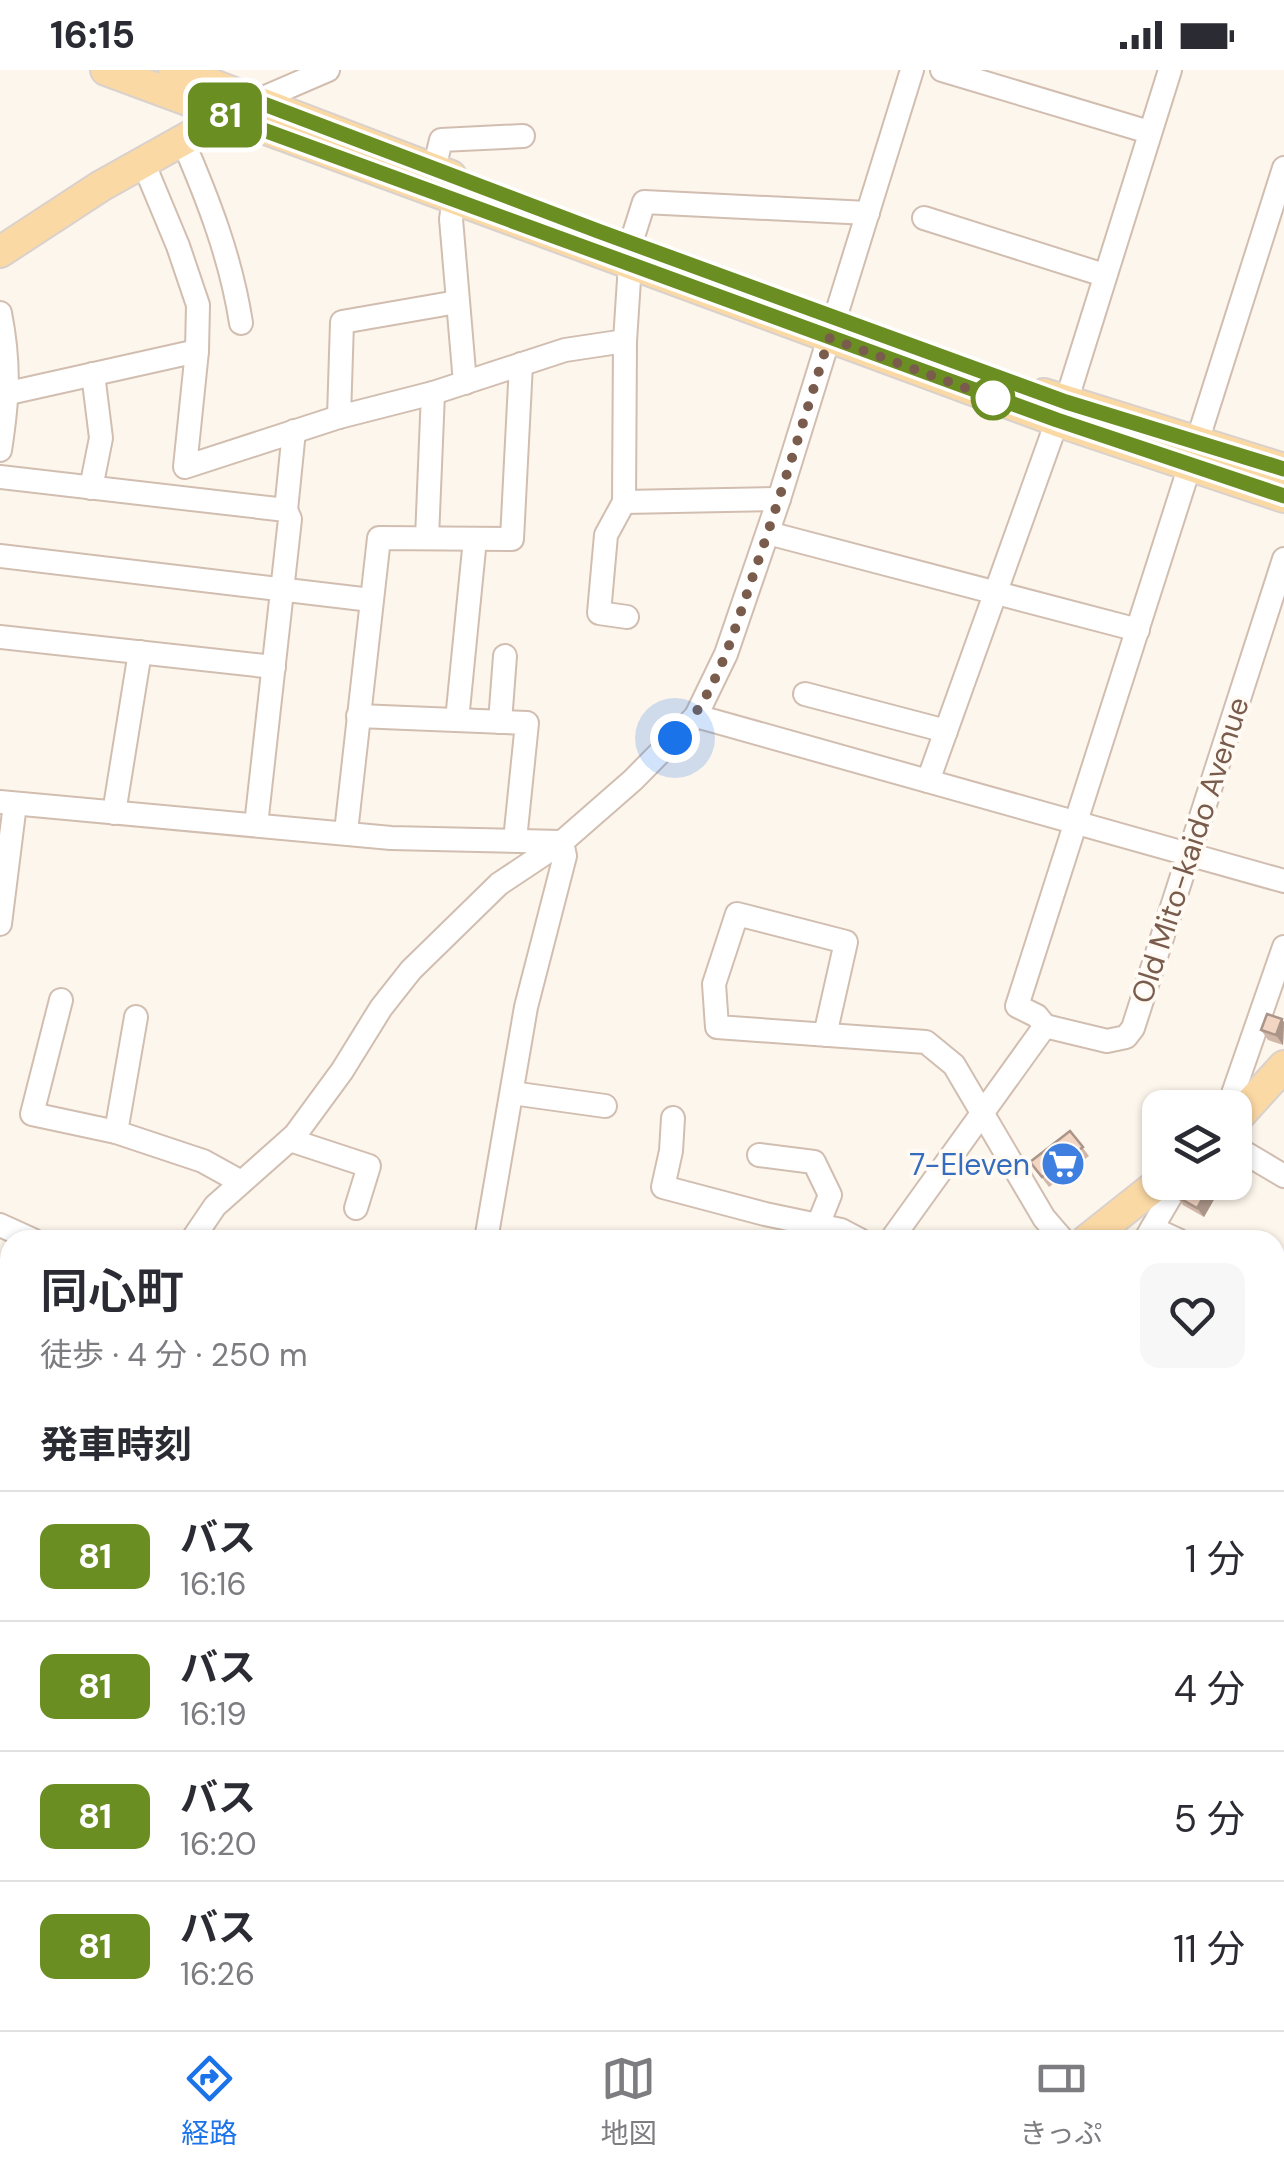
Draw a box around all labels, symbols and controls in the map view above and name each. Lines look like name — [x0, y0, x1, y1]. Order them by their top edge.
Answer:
text: 16:15 — [50, 10, 135, 60]
line badge: 81 — [180, 82, 270, 148]
text: 81 — [208, 92, 242, 138]
unlabelled marker — [972, 377, 1014, 419]
street label: Old Mito-kaido Avenue — [1122, 692, 1258, 1008]
your location — [650, 713, 700, 763]
map controls — [1142, 1090, 1252, 1200]
button: layers — [1142, 1090, 1252, 1200]
supermarket icon: 7-Eleven — [1040, 1141, 1086, 1187]
place label: 7-Eleven — [909, 1145, 1030, 1184]
text: 同心町 — [40, 1260, 184, 1323]
button: heart — [1140, 1263, 1245, 1368]
text: 徒歩 · 4 分 · 250 m — [40, 1334, 308, 1376]
text: 発車時刻 — [40, 1420, 192, 1470]
text: バス — [180, 1513, 256, 1563]
text: 81 — [78, 1533, 112, 1579]
text: 1 分 — [1185, 1534, 1245, 1584]
text: 16:16 — [180, 1563, 247, 1605]
text: バス — [180, 1643, 256, 1693]
text: 81 — [78, 1663, 112, 1709]
text: 4 分 — [1174, 1664, 1245, 1714]
text: 16:19 — [180, 1693, 247, 1735]
text: バス — [180, 1773, 256, 1823]
text: 81 — [78, 1793, 112, 1839]
text: 5 分 — [1174, 1794, 1245, 1844]
text: 16:20 — [180, 1823, 257, 1865]
text: バス — [180, 1903, 256, 1953]
text: 81 — [78, 1923, 112, 1969]
text: 11 分 — [1173, 1924, 1245, 1974]
text: 16:26 — [180, 1953, 255, 1995]
tab: 経路 — [182, 2051, 238, 2152]
tab: 地図 — [601, 2051, 657, 2152]
tab: きっぷ — [1020, 2051, 1102, 2152]

